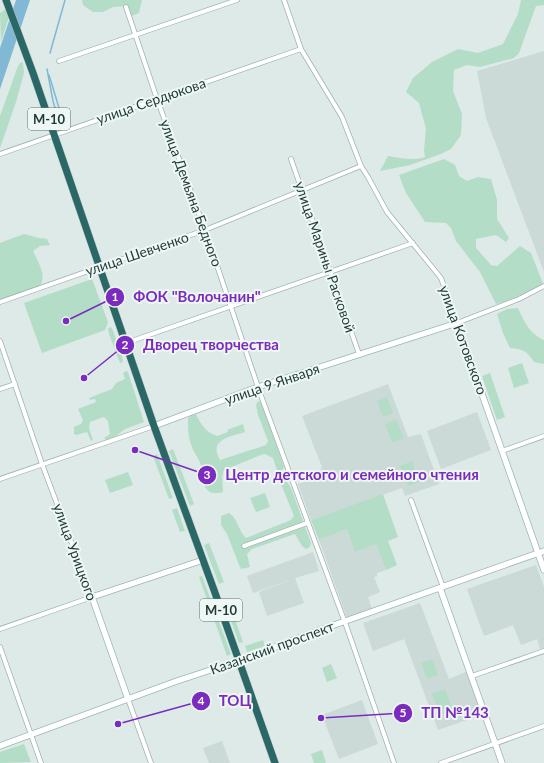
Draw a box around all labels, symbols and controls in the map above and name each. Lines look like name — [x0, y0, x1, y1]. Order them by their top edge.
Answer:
street label: улица Сердюкова — [94, 74, 208, 127]
road number: М-10 — [28, 108, 70, 130]
street label: улица Демьяна Бедного — [157, 117, 226, 269]
street label: улица Марины Расковой — [292, 179, 359, 335]
street label: улица Шевченко — [83, 228, 191, 279]
callout: ФОК "Волочанин" — [105, 283, 269, 310]
street label: улица Котовского — [436, 283, 491, 397]
text: ФОК "Волочанин" — [133, 287, 261, 305]
text: 1 — [112, 289, 119, 304]
callout: Дворец творчества — [115, 331, 287, 358]
text: Дворец творчества — [143, 335, 279, 353]
text: 2 — [122, 337, 129, 352]
street label: улица 9 Января — [222, 359, 322, 408]
callout: Центр детского и семейного чтения — [197, 461, 487, 488]
text: Центр детского и семейного чтения — [225, 465, 479, 483]
text: 3 — [204, 467, 211, 482]
street label: улица Урицкого — [50, 501, 101, 603]
road number: М-10 — [200, 599, 242, 621]
street label: Казанский проспект — [207, 617, 336, 678]
callout: ТОЦ — [191, 687, 260, 714]
text: ТОЦ — [219, 691, 251, 709]
text: 4 — [198, 693, 205, 708]
callout: ТП №143 — [393, 699, 497, 726]
text: ТП №143 — [421, 703, 489, 721]
text: 5 — [400, 705, 407, 720]

